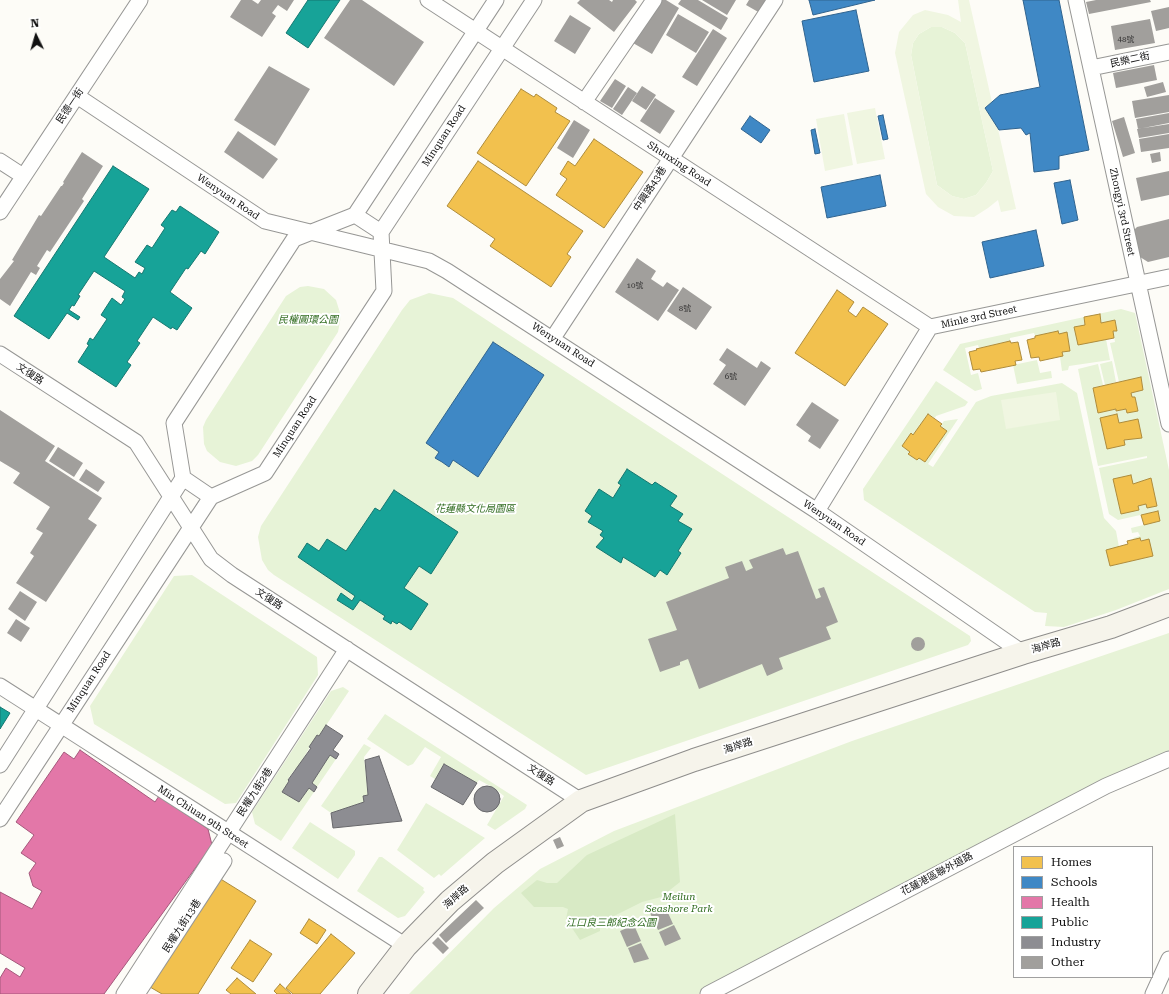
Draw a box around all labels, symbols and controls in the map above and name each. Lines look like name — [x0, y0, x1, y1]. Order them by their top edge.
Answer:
north arrow — [16, 16, 56, 56]
text: N — [30, 17, 40, 30]
house number: 48號 — [1118, 35, 1134, 45]
street label: 民樂二街 — [1109, 50, 1151, 70]
street label: 民德一街 — [54, 86, 86, 126]
street label: Minquan Road — [420, 103, 468, 169]
street label: Shunxing Road — [645, 139, 713, 189]
street label: 中興路43巷 — [631, 164, 669, 214]
street label: Zhongyi 3rd Street — [1107, 167, 1137, 257]
street label: Wenyuan Road — [194, 172, 262, 222]
house number: 10號 — [627, 281, 643, 291]
street label: Minle 3rd Street — [940, 303, 1018, 331]
house number: 8號 — [679, 304, 691, 314]
park label: 民權圓環公園 — [278, 314, 338, 326]
street label: Wenyuan Road — [529, 320, 597, 370]
street label: 文復路 — [14, 361, 46, 387]
house number: 6號 — [725, 372, 737, 382]
street label: Minquan Road — [271, 394, 319, 460]
street label: Wenyuan Road — [800, 498, 868, 548]
park label: 花蓮縣文化局園區 — [435, 503, 515, 515]
street label: 文復路 — [253, 586, 285, 612]
street label: 海岸路 — [1030, 636, 1062, 656]
street label: Minquan Road — [65, 649, 113, 715]
street label: 海岸路 — [722, 736, 754, 756]
street label: 文復路 — [525, 762, 557, 788]
street label: 民權九街2巷 — [235, 765, 275, 819]
street label: Min Chiuan 9th Street — [155, 783, 251, 851]
legend — [1013, 846, 1153, 978]
street label: 花蓮港區聯外道路 — [899, 850, 975, 898]
text: Homes — [1051, 855, 1091, 869]
text: Schools — [1051, 875, 1097, 889]
street label: 海岸路 — [441, 883, 471, 911]
park label: Meilun Seashore Park — [645, 891, 713, 914]
text: Health — [1051, 895, 1090, 909]
street label: 民權九街13巷 — [160, 897, 204, 955]
text: Public — [1051, 915, 1088, 929]
park label: 江口良三郎紀念公園 — [566, 917, 656, 929]
text: Industry — [1051, 935, 1101, 949]
text: Other — [1051, 955, 1084, 969]

